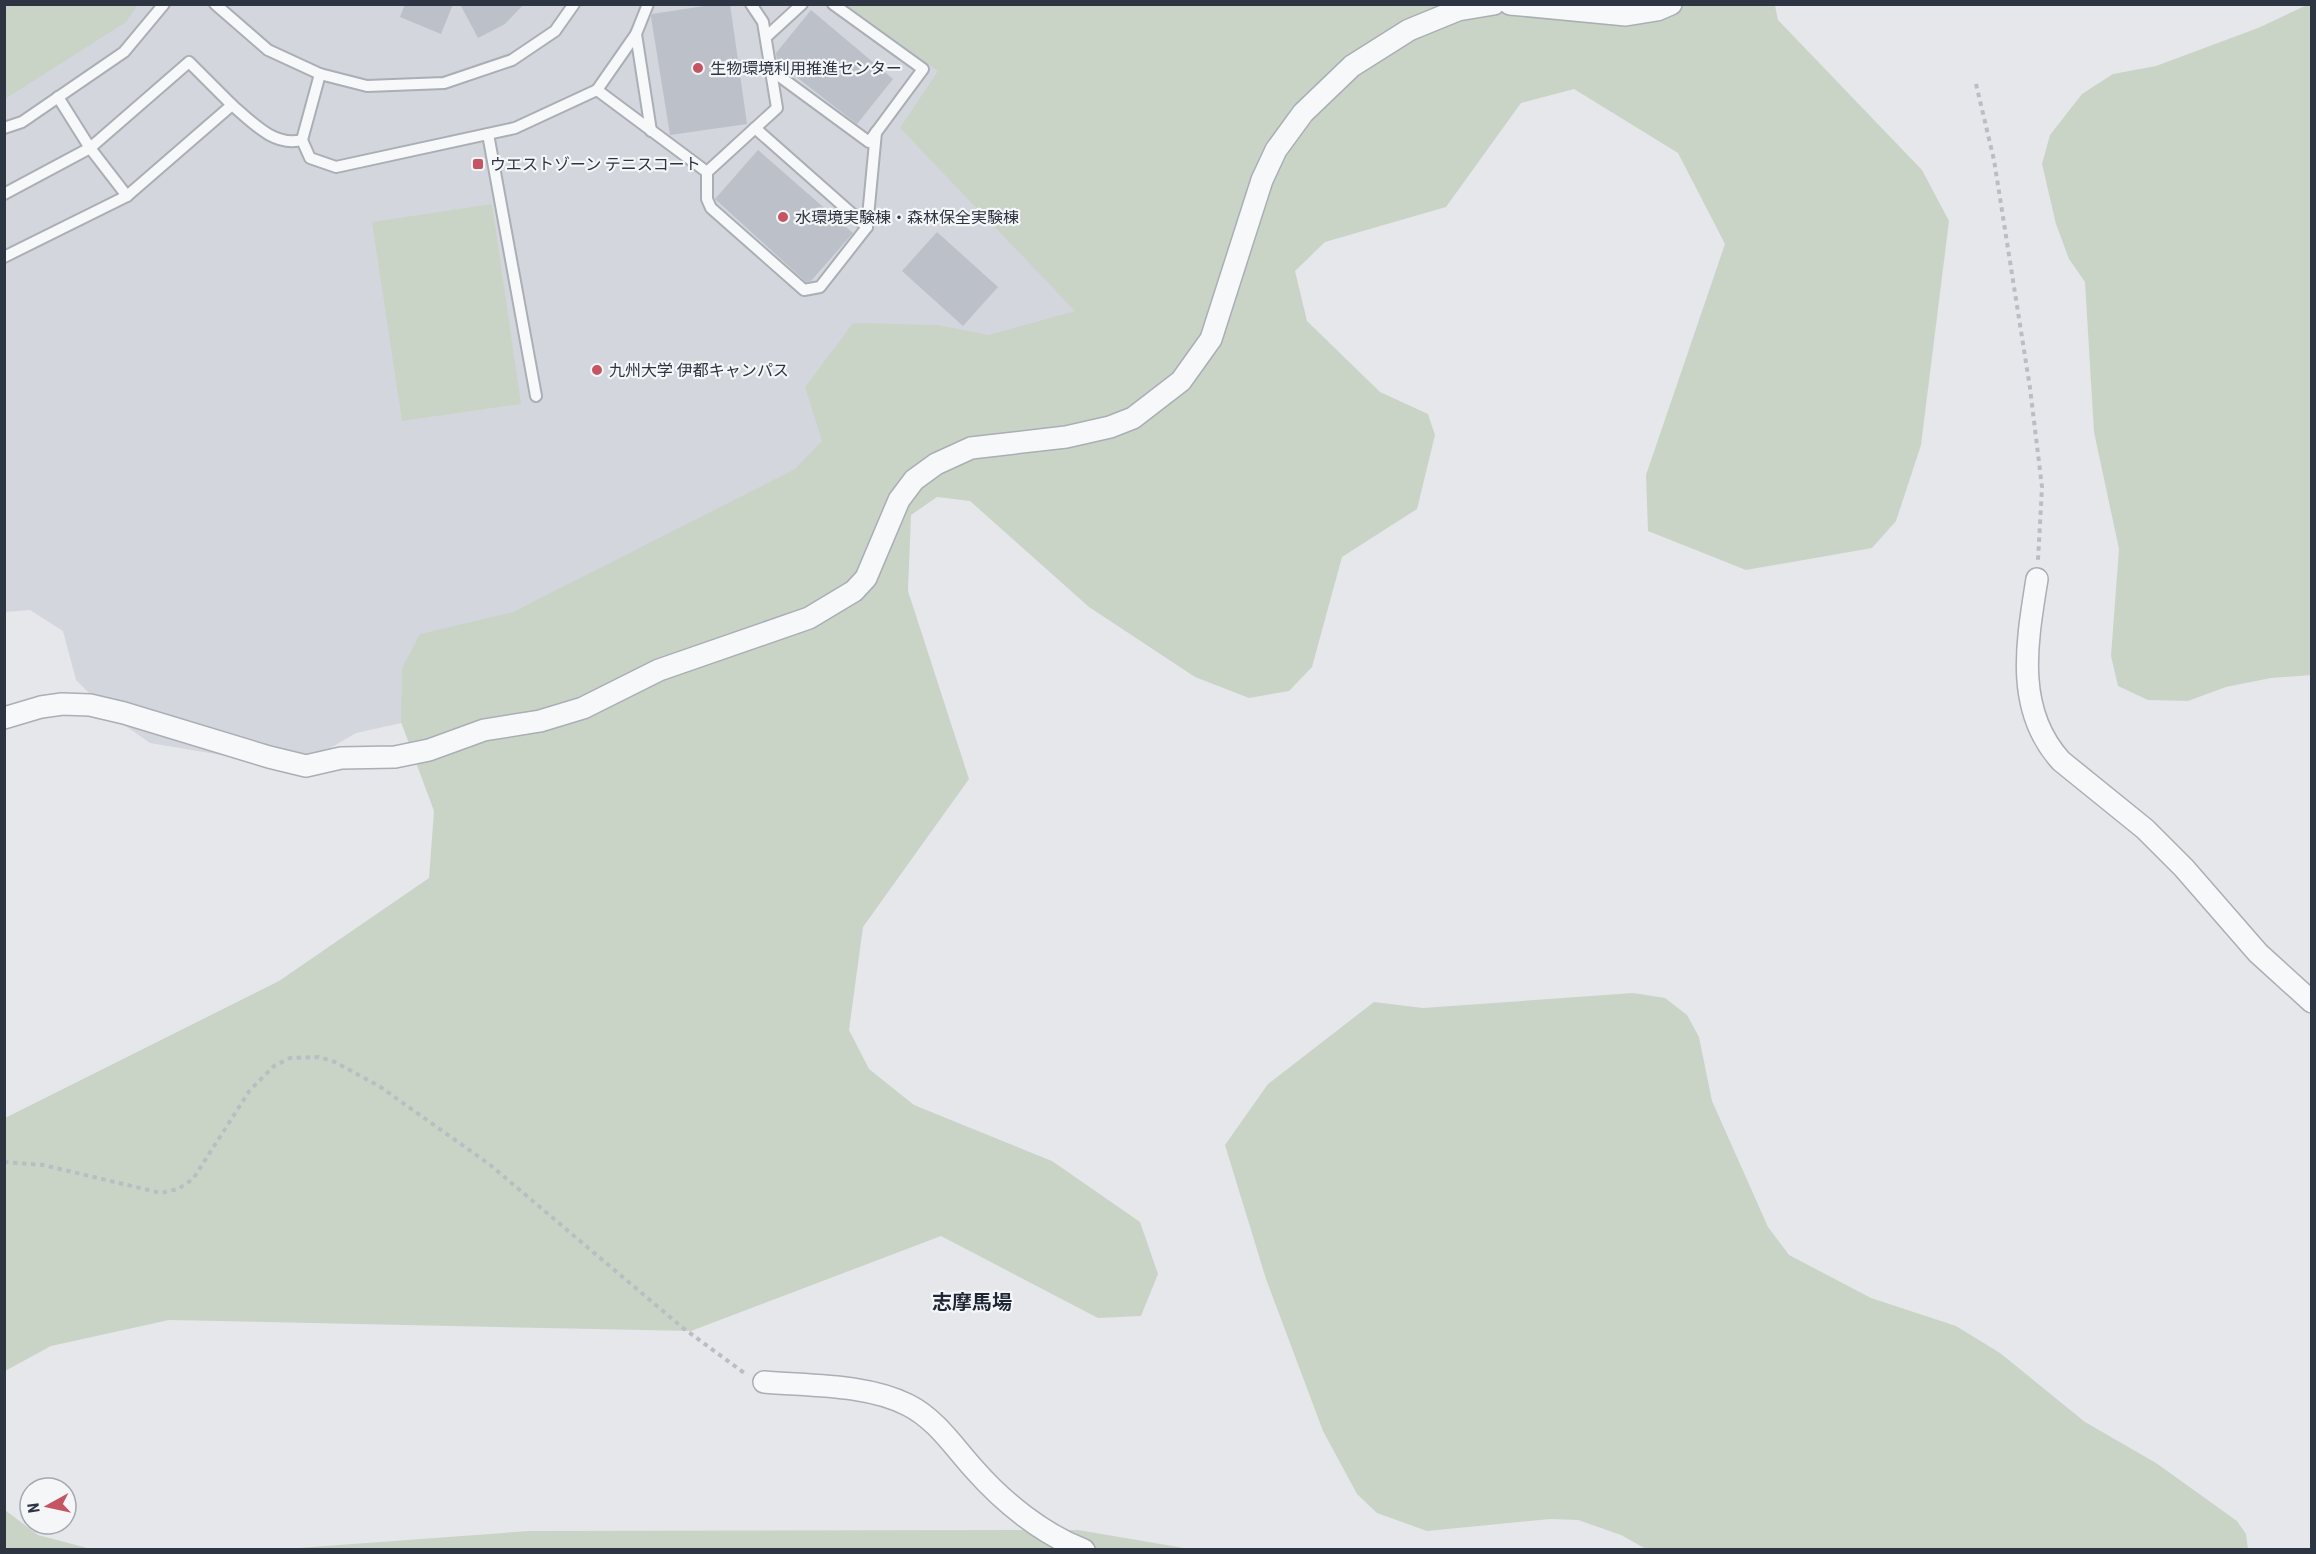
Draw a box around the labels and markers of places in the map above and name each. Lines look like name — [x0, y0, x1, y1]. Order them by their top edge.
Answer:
place label: 生物環境利用推進センター — [710, 59, 902, 78]
marker: 生物環境利用推進センター — [691, 61, 705, 75]
place label: ウエストゾーン テニスコート — [490, 155, 701, 174]
marker: ウエストゾーン テニスコート — [471, 157, 485, 171]
place label: 水環境実験棟・森林保全実験棟 — [795, 208, 1019, 227]
marker: 水環境実験棟・森林保全実験棟 — [776, 210, 790, 224]
place label: 九州大学 伊都キャンパス — [609, 361, 789, 380]
marker: 九州大学 伊都キャンパス — [590, 363, 604, 377]

